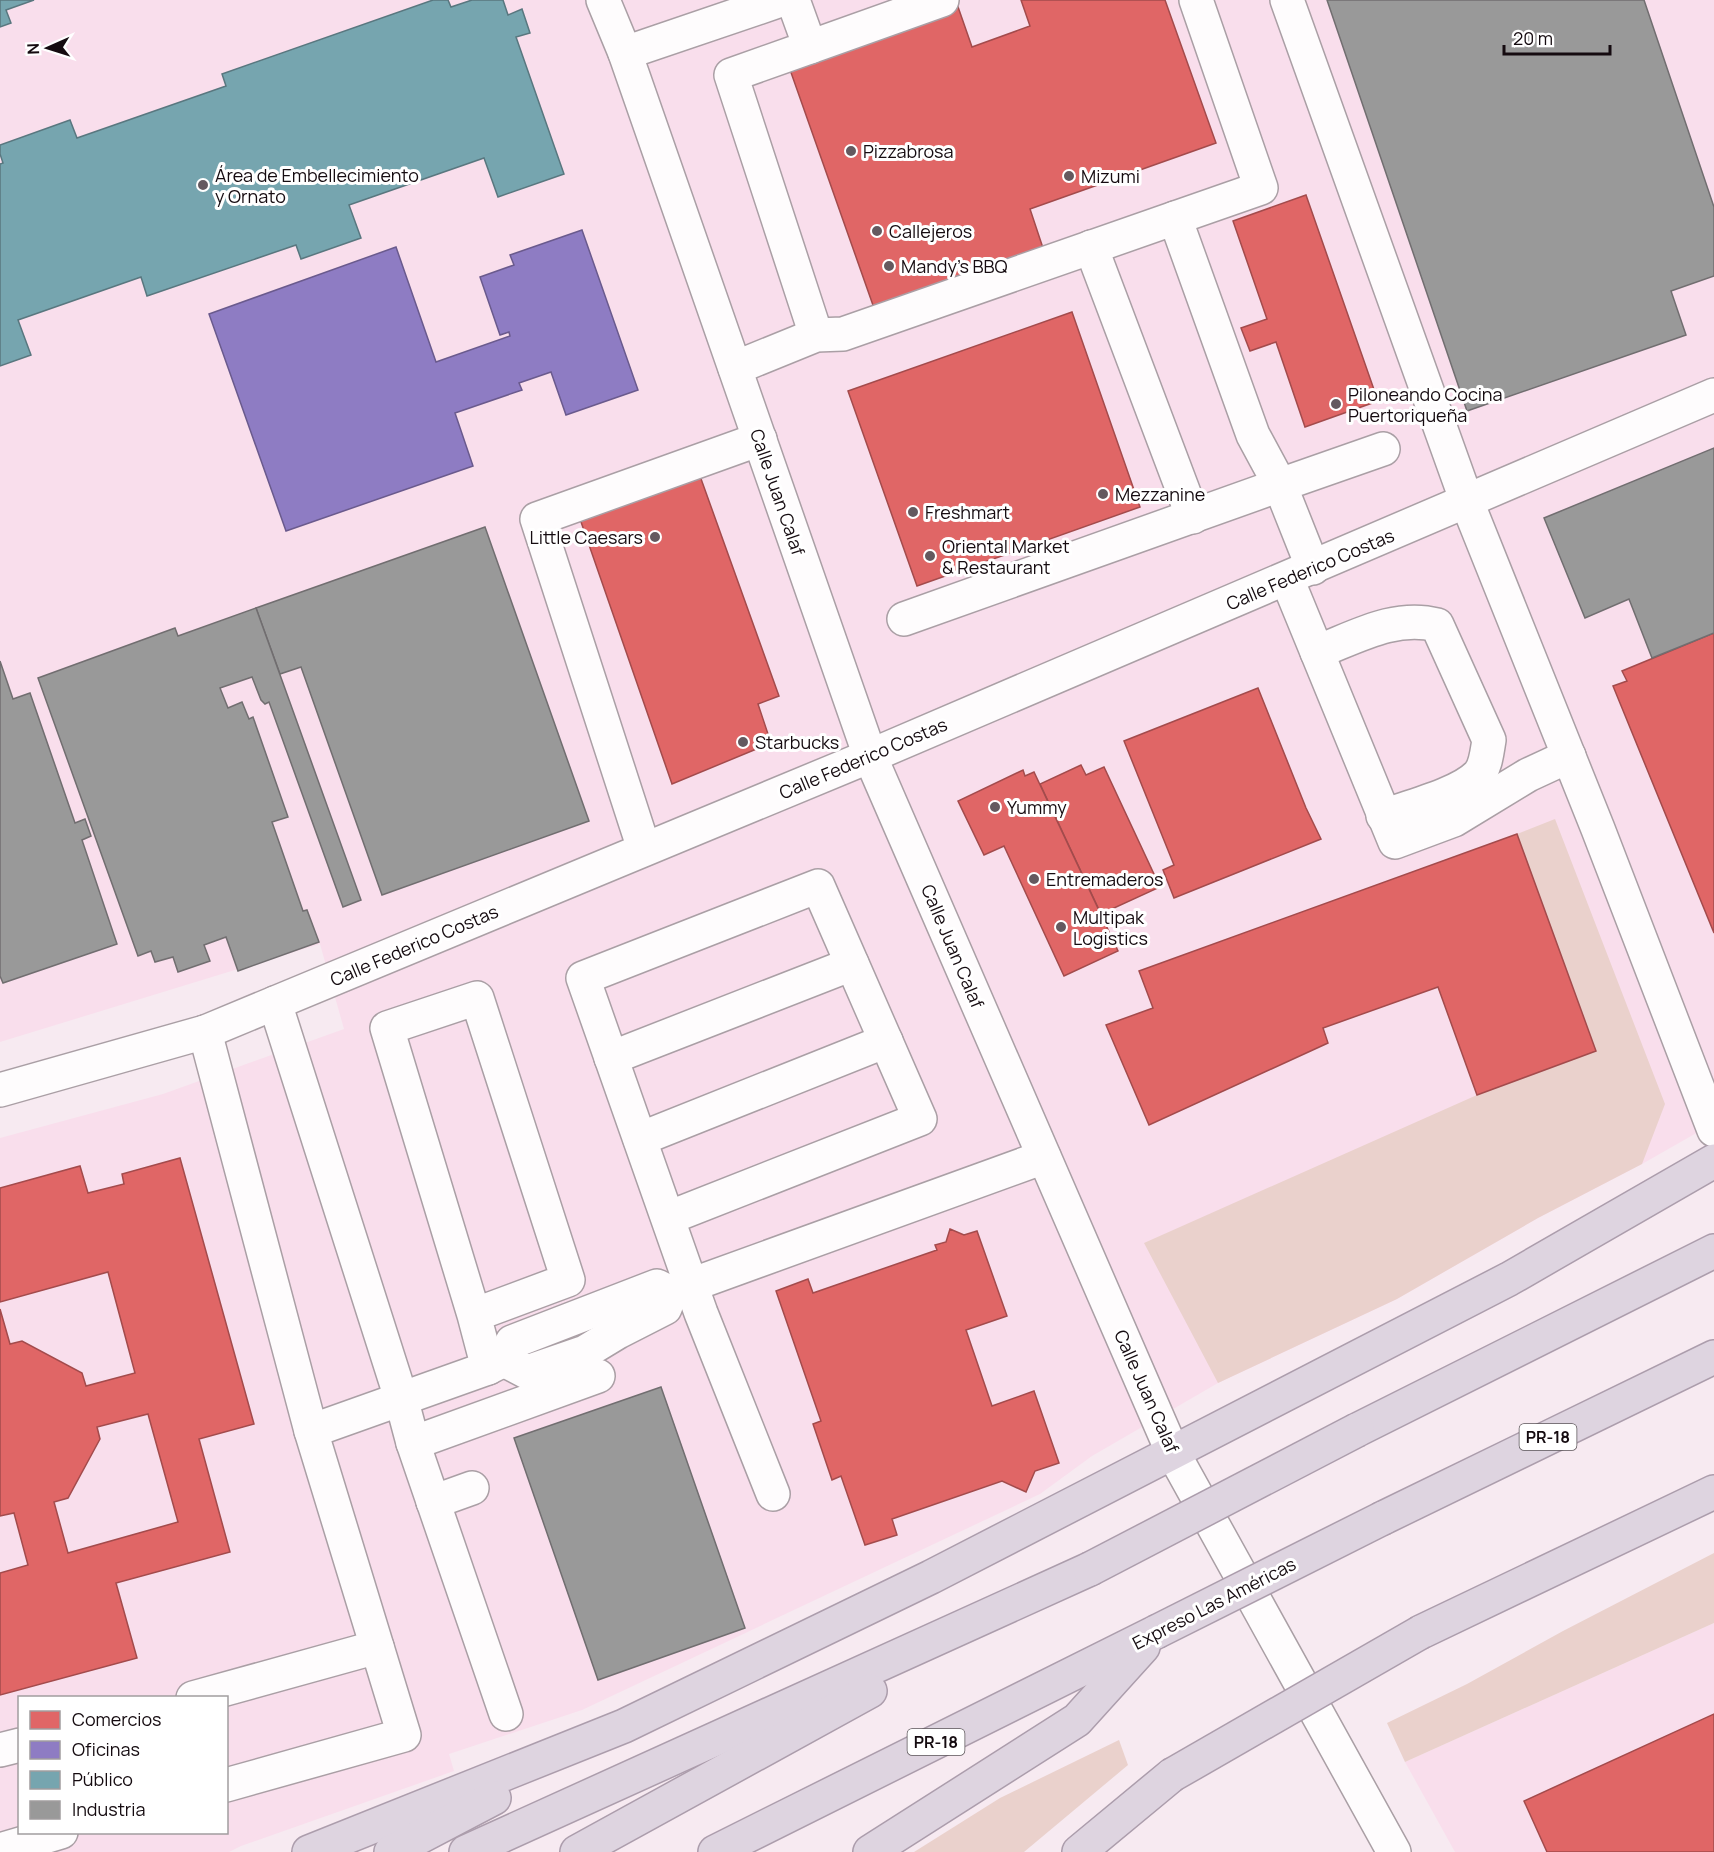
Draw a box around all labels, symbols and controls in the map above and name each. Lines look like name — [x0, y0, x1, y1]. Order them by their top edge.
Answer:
north arrow — [18, 18, 78, 78]
scale bar — [1504, 18, 1610, 56]
text: 20 m — [1513, 26, 1553, 50]
text: N — [22, 42, 44, 55]
place label: Pizzabrosa — [863, 139, 954, 163]
marker: Pizzabrosa — [844, 144, 858, 158]
place label: Área de Embellecimiento y Ornato — [215, 163, 419, 208]
place label: Mizumi — [1081, 164, 1140, 188]
marker: Mizumi — [1062, 169, 1076, 183]
marker: Área de Embellecimiento y Ornato — [196, 178, 210, 192]
place label: Callejeros — [889, 219, 972, 243]
marker: Callejeros — [870, 224, 884, 238]
place label: Mandy's BBQ — [901, 254, 1008, 278]
marker: Mandy's BBQ — [882, 259, 896, 273]
place label: Piloneando Cocina Puertoriqueña — [1348, 382, 1503, 427]
marker: Piloneando Cocina Puertoriqueña — [1329, 397, 1343, 411]
street label: Calle Juan Calaf — [745, 426, 811, 559]
place label: Mezzanine — [1115, 482, 1205, 506]
marker: Mezzanine — [1096, 487, 1110, 501]
place label: Freshmart — [925, 500, 1010, 524]
marker: Freshmart — [906, 505, 920, 519]
street label: Calle Federico Costas — [1222, 523, 1398, 615]
place label: Little Caesars — [530, 525, 643, 549]
marker: Little Caesars — [648, 530, 662, 544]
place label: Oriental Market & Restaurant — [942, 534, 1070, 579]
marker: Oriental Market & Restaurant — [923, 549, 937, 563]
street label: Calle Federico Costas — [775, 712, 951, 804]
place label: Starbucks — [755, 730, 839, 754]
marker: Starbucks — [736, 735, 750, 749]
place label: Yummy — [1007, 795, 1067, 819]
marker: Yummy — [988, 800, 1002, 814]
place label: Entremaderos — [1046, 867, 1164, 891]
marker: Entremaderos — [1027, 872, 1041, 886]
street label: Calle Juan Calaf — [916, 880, 990, 1012]
street label: Calle Federico Costas — [326, 899, 502, 991]
place label: Multipak Logistics — [1073, 905, 1148, 950]
marker: Multipak Logistics — [1054, 920, 1068, 934]
street label: Calle Juan Calaf — [1109, 1326, 1185, 1457]
road number: PR-18 — [1520, 1424, 1576, 1450]
street label: Expreso Las Américas — [1128, 1551, 1300, 1655]
legend — [18, 1696, 228, 1834]
text: Comercios — [72, 1707, 161, 1731]
road number: PR-18 — [908, 1729, 964, 1755]
text: Oficinas — [72, 1737, 140, 1761]
text: Público — [72, 1767, 133, 1791]
text: Industria — [72, 1797, 146, 1821]

